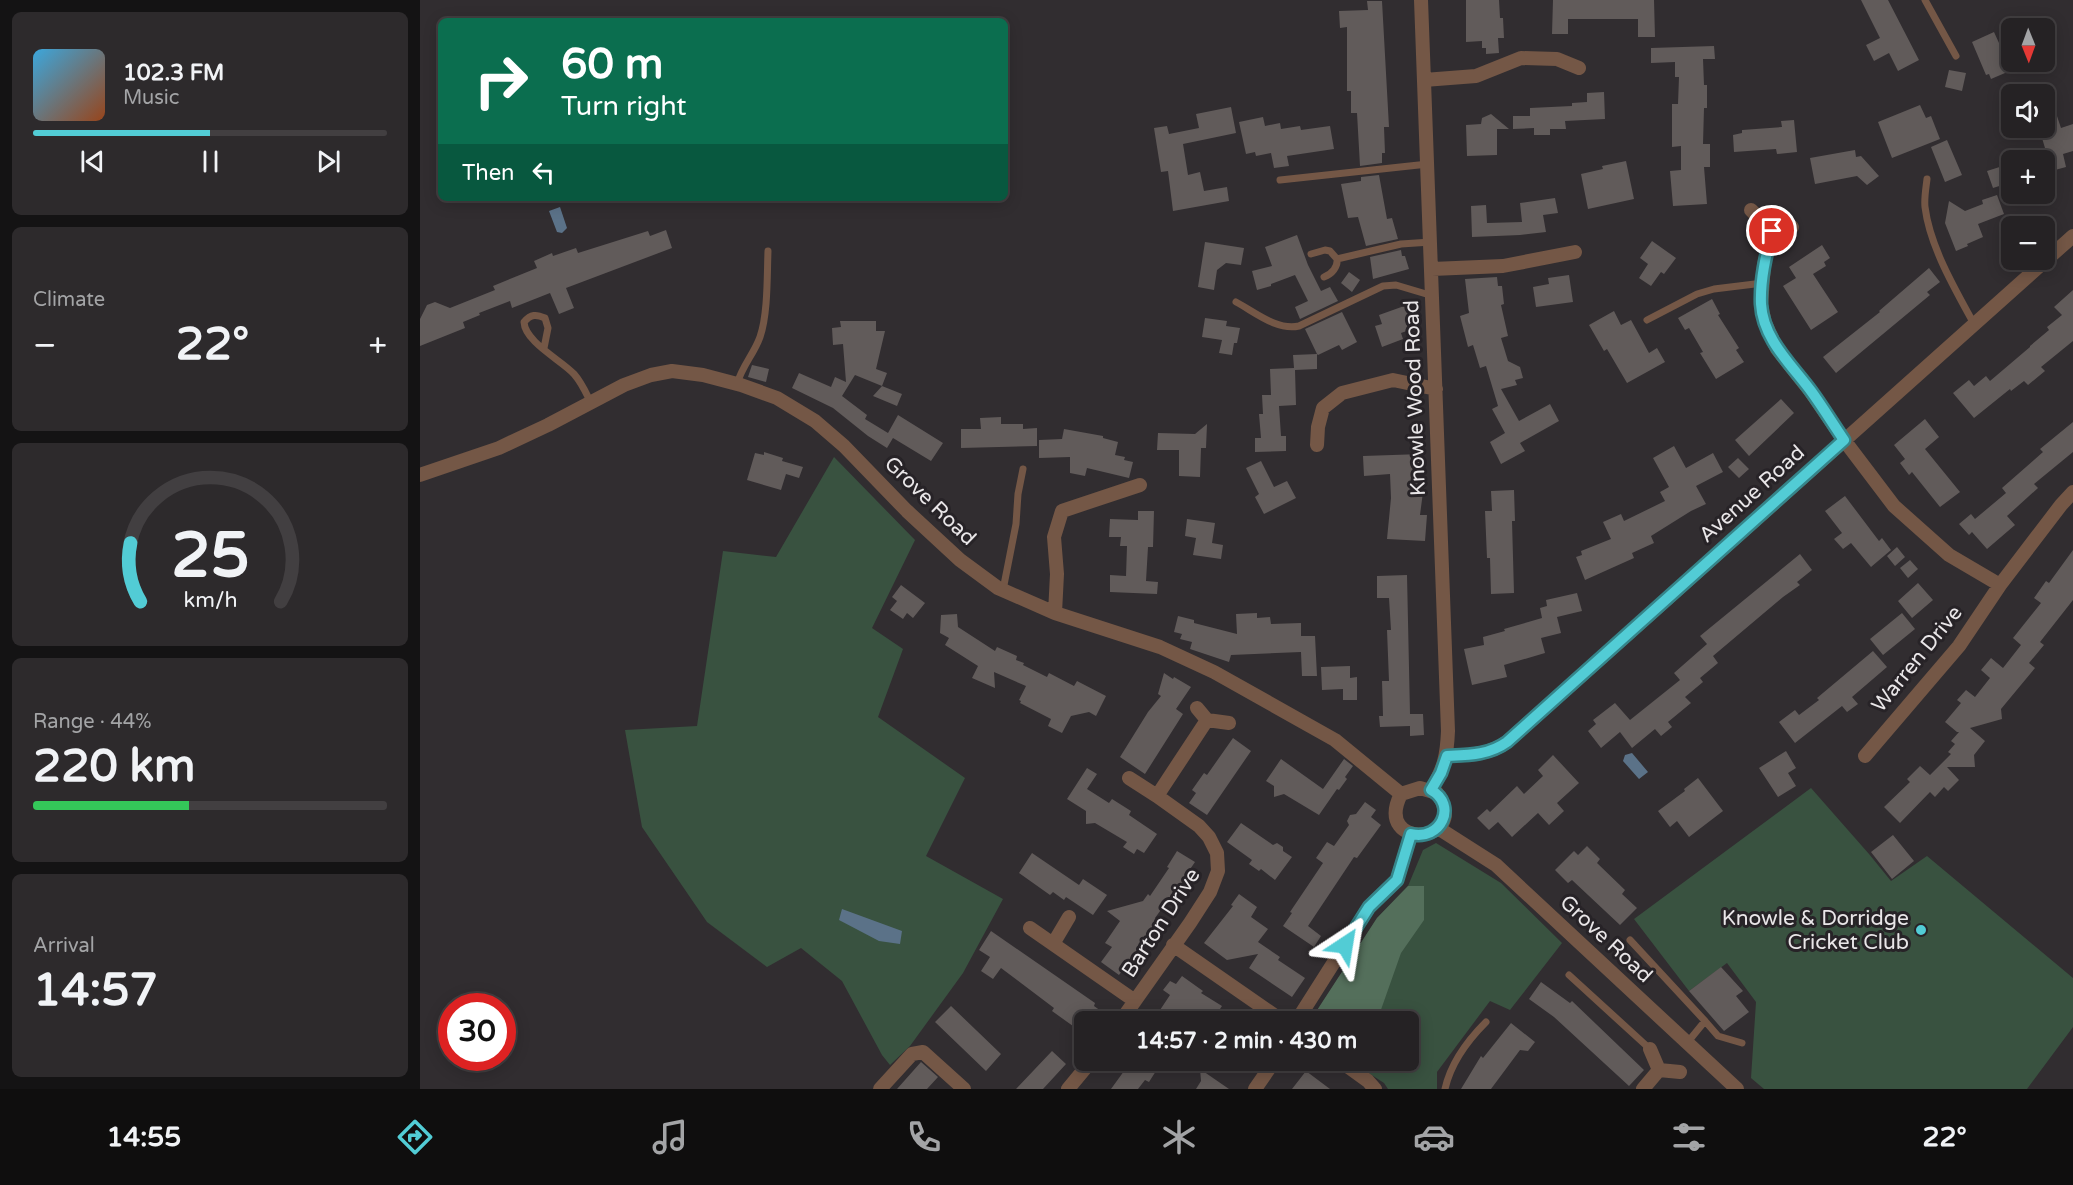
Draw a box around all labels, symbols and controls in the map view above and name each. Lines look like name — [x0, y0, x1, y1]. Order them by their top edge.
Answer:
north arrow — [2001, 18, 2055, 72]
map controls — [2001, 18, 2055, 270]
text: 60 m — [561, 39, 663, 90]
icon: right — [462, 42, 540, 120]
text: 102.3 FM — [123, 60, 224, 86]
button: sound — [2001, 84, 2055, 138]
text: Music — [123, 86, 179, 110]
text: Turn right — [561, 90, 687, 123]
icon: previous — [76, 145, 109, 178]
icon: pause — [194, 145, 227, 178]
icon: next — [312, 145, 345, 178]
button: + — [2001, 150, 2055, 204]
icon: left — [527, 156, 560, 189]
text: Then — [462, 160, 515, 186]
pin — [1746, 205, 1797, 256]
icon: arrive — [1755, 214, 1788, 247]
button: − — [2001, 216, 2055, 270]
text: Climate — [33, 288, 105, 312]
street label: Knowle Wood Road — [1399, 300, 1431, 496]
text: 22° — [176, 318, 249, 372]
text: − — [33, 326, 57, 365]
text: + — [368, 326, 387, 365]
street label: Avenue Road — [1694, 440, 1810, 548]
street label: Grove Road — [879, 451, 981, 551]
text: 25 — [171, 519, 249, 594]
text: km/h — [183, 587, 237, 613]
street label: Warren Drive — [1866, 601, 1968, 717]
text: Range · 44% — [33, 710, 152, 734]
text: 220 km — [33, 740, 195, 794]
street label: Barton Drive — [1116, 864, 1206, 982]
street label: Grove Road — [1555, 890, 1657, 988]
place label: Knowle & Dorridge Cricket Club — [1722, 906, 1909, 955]
position arrow — [1313, 913, 1377, 977]
marker: Knowle & Dorridge Cricket Club — [1914, 923, 1928, 937]
text: Arrival — [33, 934, 95, 958]
text: 14:57 — [33, 964, 158, 1018]
speed limit sign: 30 — [438, 993, 516, 1071]
text: 14:57 · 2 min · 430 m — [1136, 1028, 1357, 1054]
icon: directions — [394, 1116, 436, 1158]
icon: music — [649, 1116, 691, 1158]
icon: phone — [903, 1116, 945, 1158]
icon: climate — [1158, 1116, 1200, 1158]
icon: car — [1413, 1116, 1455, 1158]
icon: filters — [1668, 1116, 1710, 1158]
text: 14:55 — [106, 1121, 181, 1154]
text: 22° — [1922, 1121, 1967, 1154]

